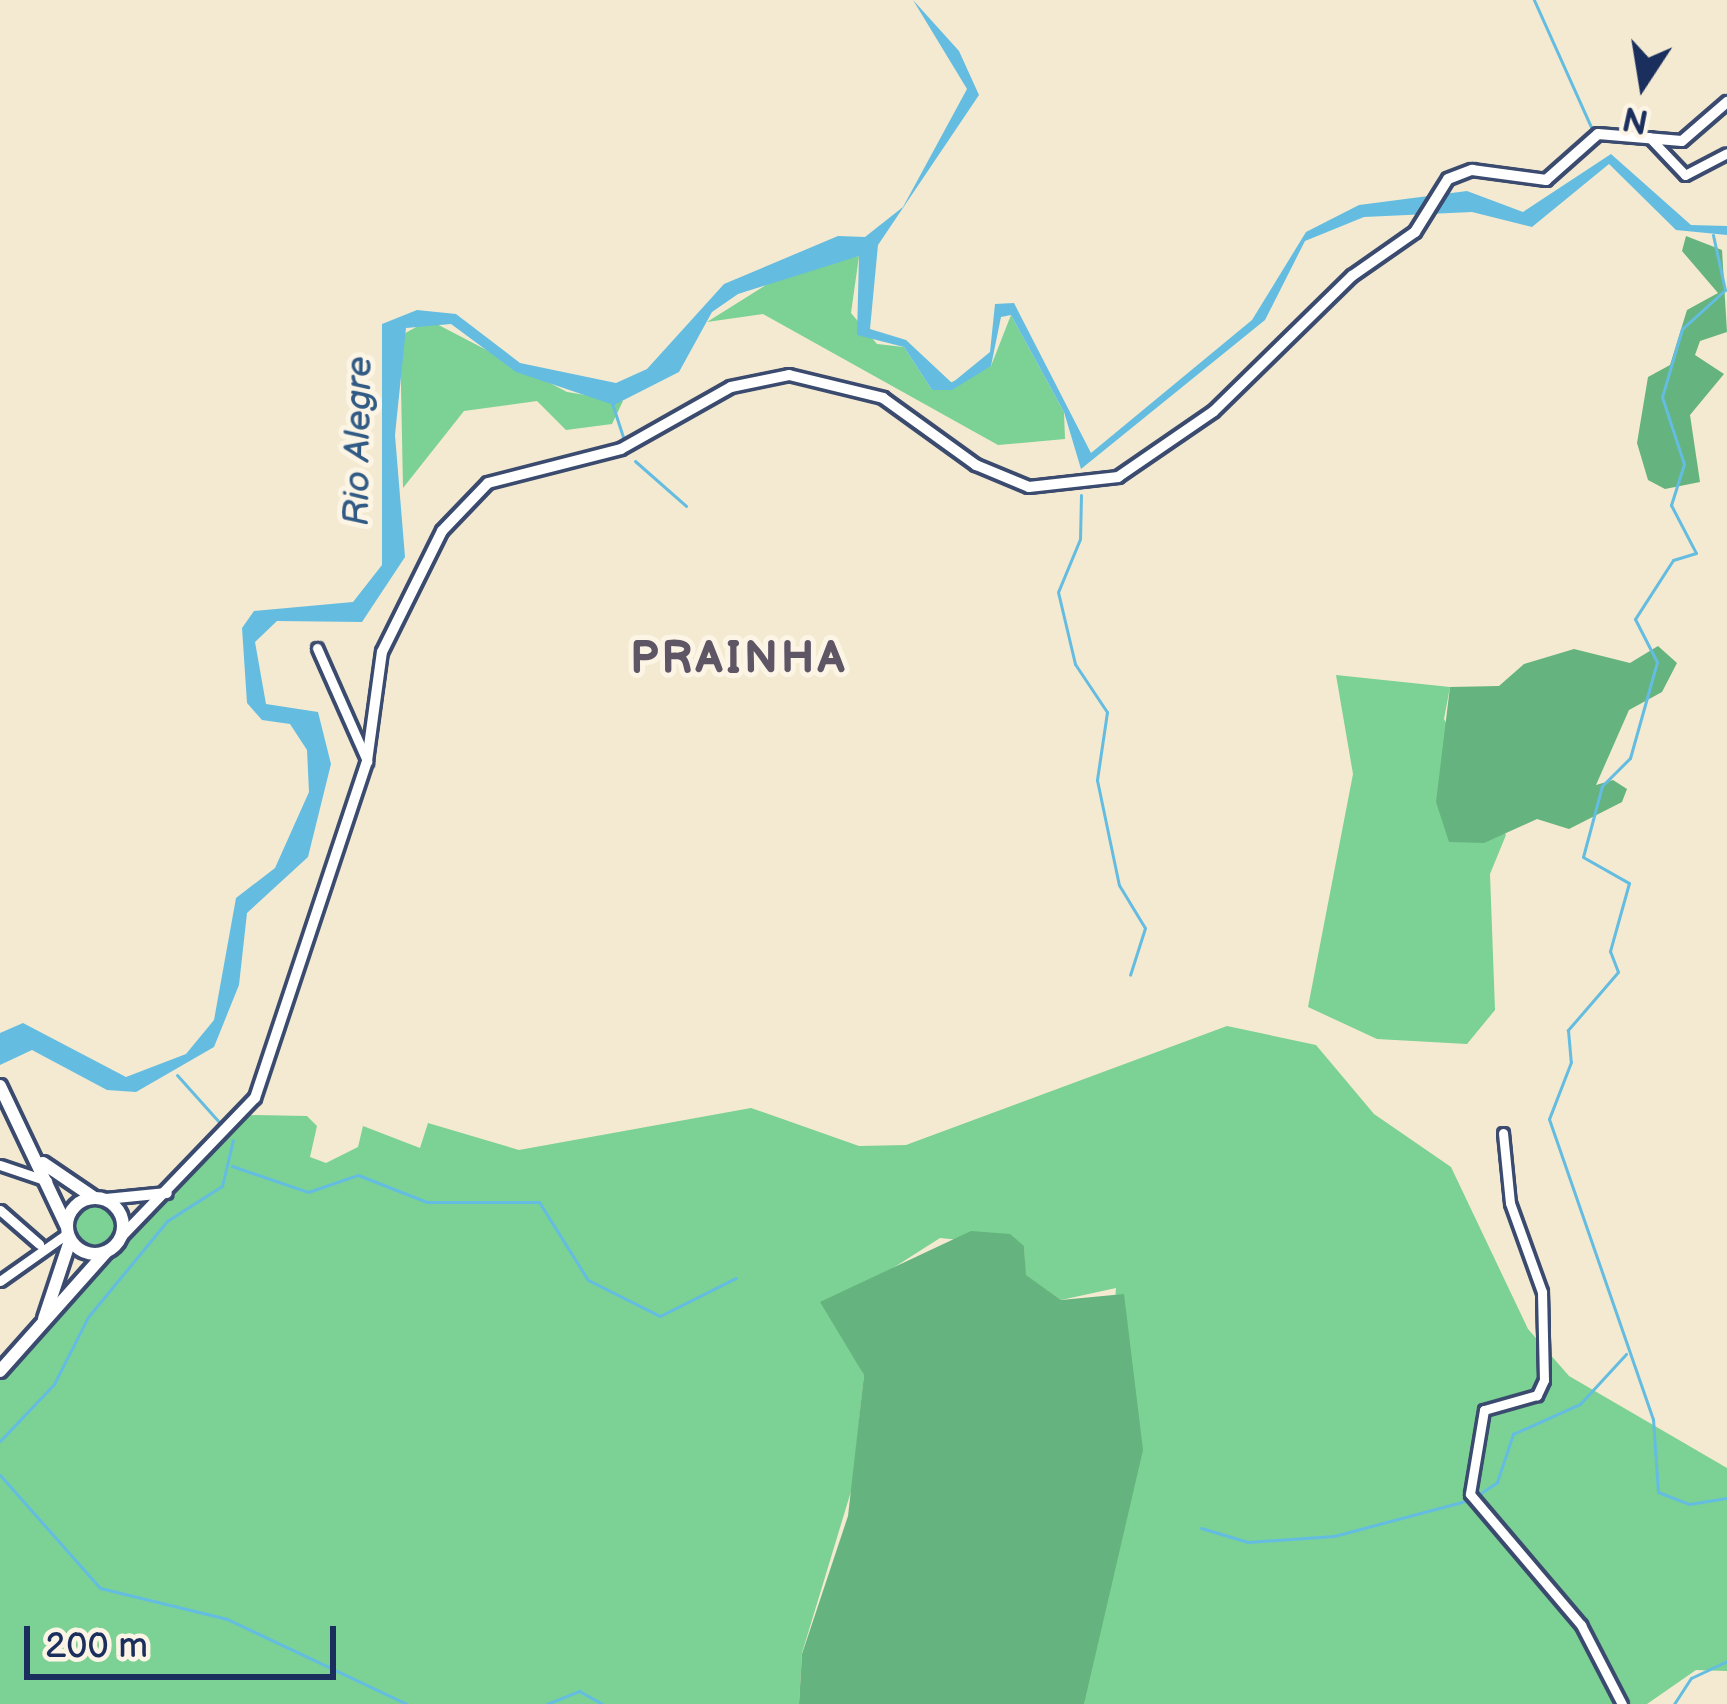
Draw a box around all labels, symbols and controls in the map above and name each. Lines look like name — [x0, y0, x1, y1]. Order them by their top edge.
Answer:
north arrow — [1583, 24, 1703, 144]
text: N — [1619, 97, 1652, 141]
water label: Rio Alegre — [336, 356, 382, 526]
district label: PRAINHA — [630, 633, 848, 687]
scale bar — [30, 1602, 342, 1676]
text: 200 m — [45, 1625, 148, 1668]

